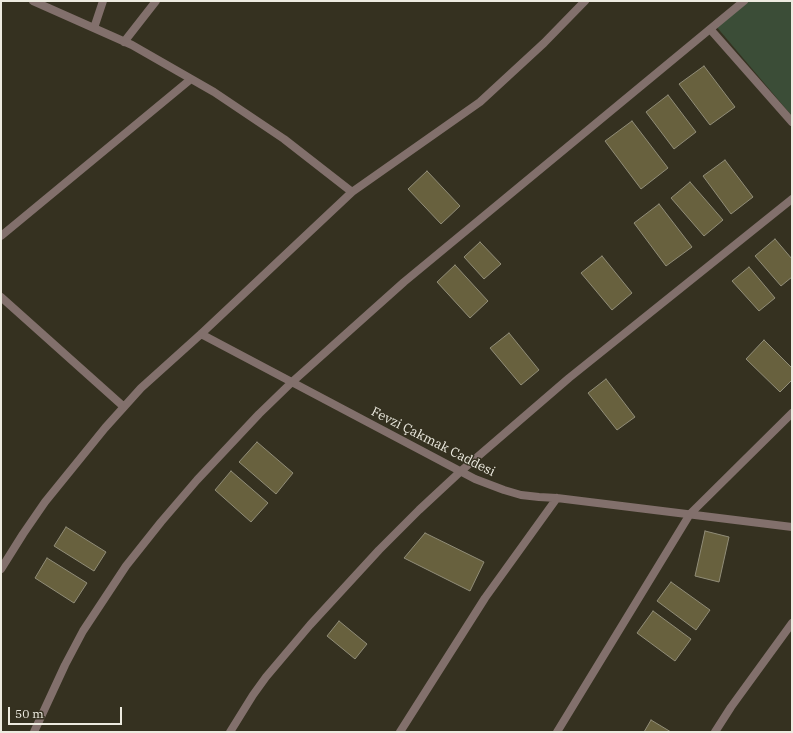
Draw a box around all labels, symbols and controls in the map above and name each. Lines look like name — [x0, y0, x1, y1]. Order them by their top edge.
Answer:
street label: Fevzi Çakmak Caddesi — [368, 404, 498, 480]
scale bar — [10, 699, 124, 725]
text: 50 m — [15, 706, 44, 721]

